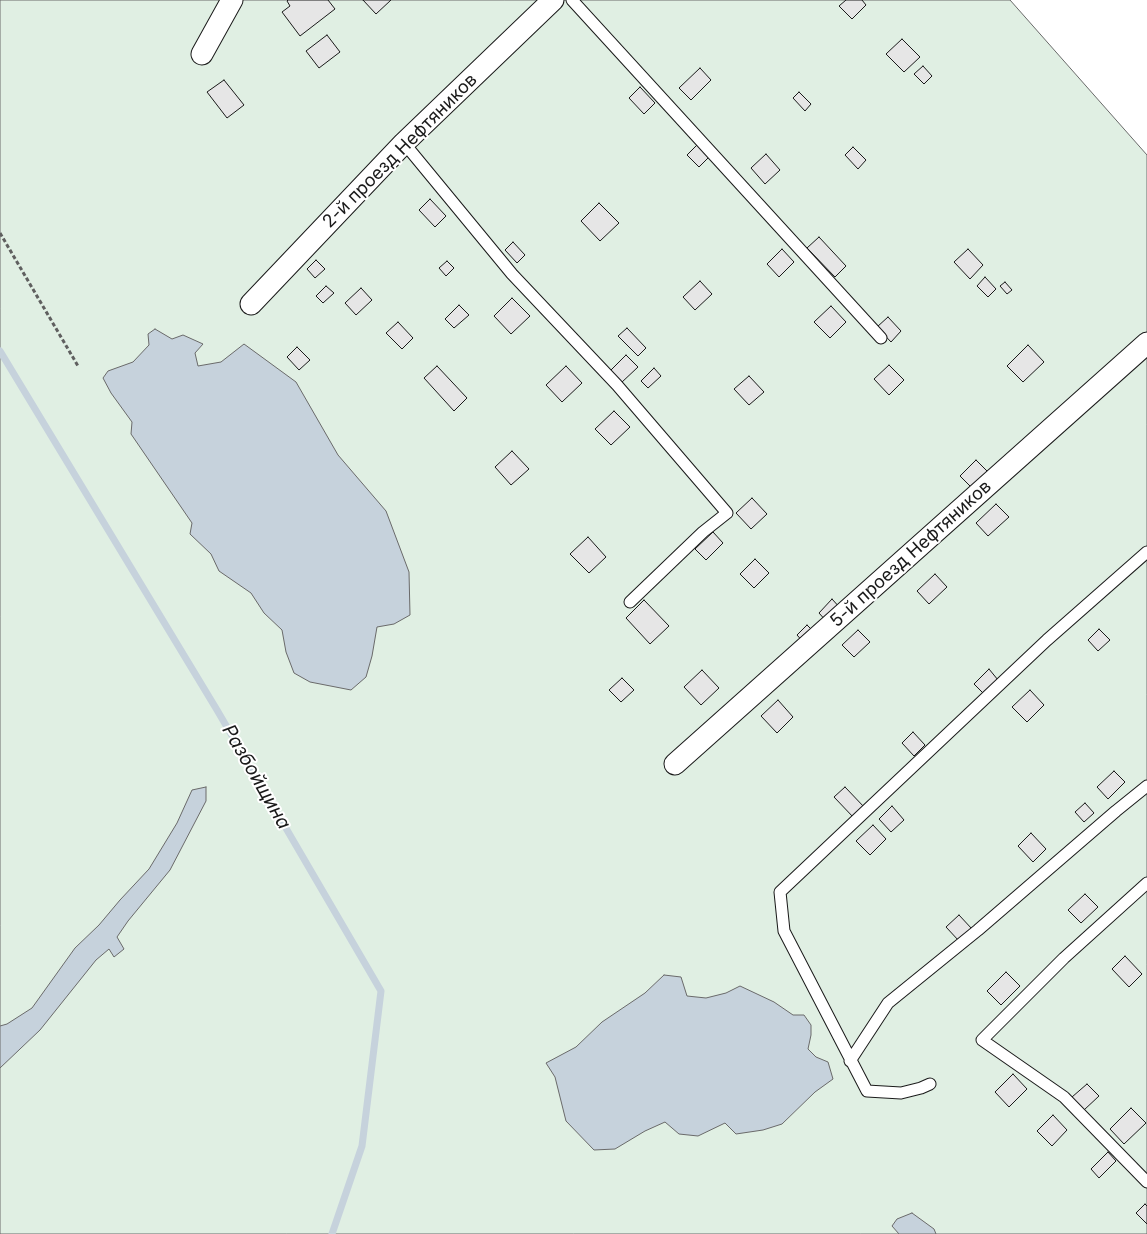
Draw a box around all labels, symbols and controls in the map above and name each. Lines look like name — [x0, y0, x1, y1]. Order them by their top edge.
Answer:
street label: 2-й проезд Нефтяников — [318, 69, 482, 233]
street label: 5-й проезд Нефтяников — [826, 476, 996, 632]
water label: Разбойщина — [217, 721, 295, 833]

